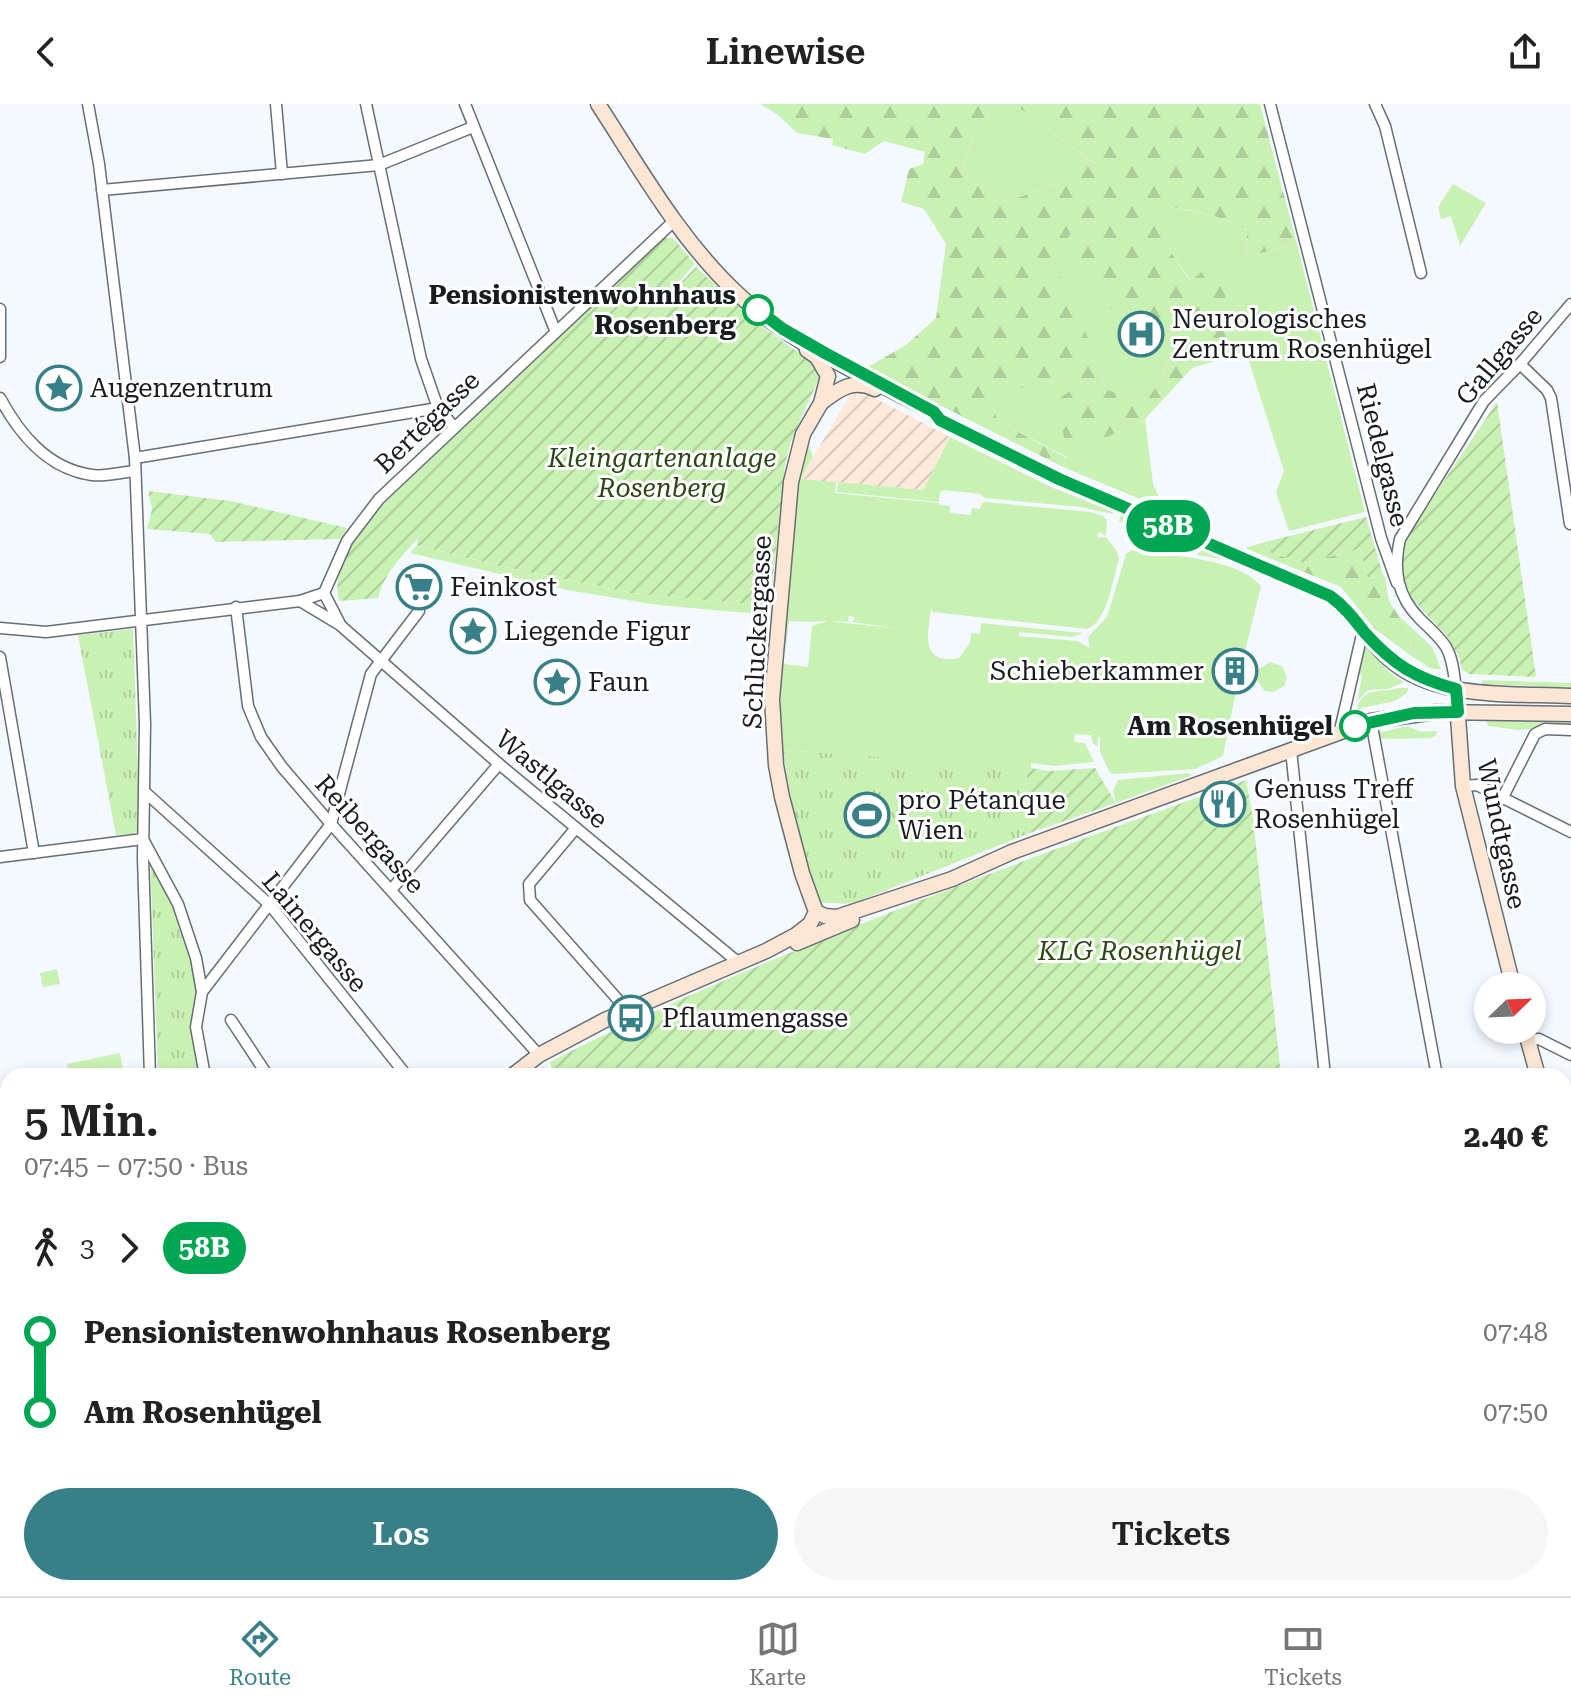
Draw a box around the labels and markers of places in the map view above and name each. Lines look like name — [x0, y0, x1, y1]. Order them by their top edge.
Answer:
place label: Pensionistenwohnhaus Rosenberg — [429, 280, 736, 340]
marker: Pensionistenwohnhaus Rosenberg — [743, 295, 773, 325]
place label: Neurologisches Zentrum Rosenhügel — [1172, 304, 1432, 364]
hospital icon: Neurologisches Zentrum Rosenhügel — [1117, 310, 1165, 358]
place icon: Augenzentrum — [35, 364, 83, 412]
place label: Augenzentrum — [90, 373, 273, 403]
supermarket icon: Feinkost — [395, 563, 443, 611]
place label: Feinkost — [450, 572, 557, 602]
place icon: Liegende Figur — [449, 607, 497, 655]
place label: Liegende Figur — [504, 616, 691, 646]
building icon: Schieberkammer — [1211, 647, 1259, 695]
place label: Schieberkammer — [990, 656, 1204, 686]
place icon: Faun — [533, 658, 581, 706]
place label: Faun — [588, 667, 649, 697]
place label: Am Rosenhügel — [1127, 711, 1333, 741]
marker: Am Rosenhügel — [1340, 711, 1370, 741]
place label: Genuss Treff Rosenhügel — [1254, 774, 1415, 834]
restaurant icon: Genuss Treff Rosenhügel — [1199, 780, 1247, 828]
place label: pro Pétanque Wien — [898, 785, 1066, 845]
sports icon: pro Pétanque Wien — [843, 791, 891, 839]
bus stop icon: Pflaumengasse — [607, 994, 655, 1042]
place label: Pflaumengasse — [662, 1003, 848, 1033]

